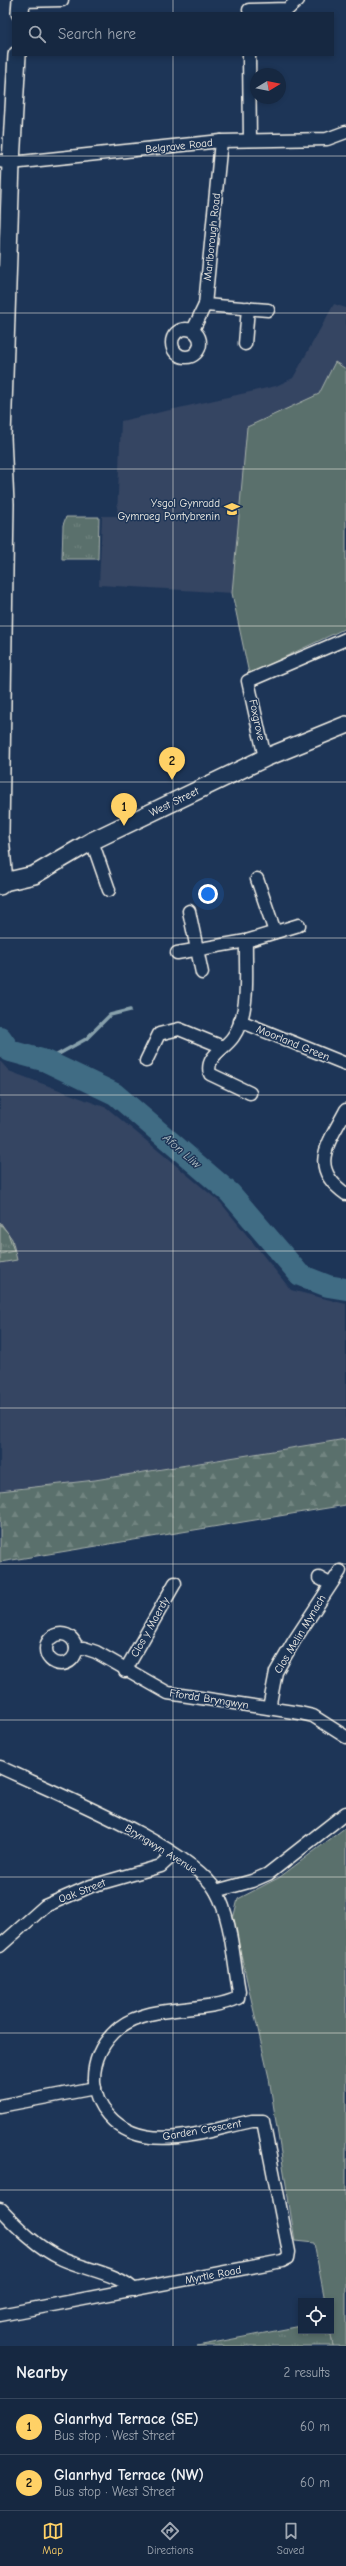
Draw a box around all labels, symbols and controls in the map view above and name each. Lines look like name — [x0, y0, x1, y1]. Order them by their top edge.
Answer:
search box — [12, 12, 334, 56]
icon: search — [26, 23, 48, 45]
text: Search here — [58, 25, 136, 43]
north arrow — [250, 68, 286, 104]
street label: Belgrave Road — [145, 136, 214, 156]
street label: Marlborough Road — [201, 192, 223, 282]
place label: Ysgol Gynradd Gymraeg Pontybrenin — [117, 497, 220, 523]
school or university icon: Ysgol Gynradd Gymraeg Pontybrenin — [223, 500, 241, 518]
street label: Foxgrove — [246, 698, 268, 742]
pin: 2 — [159, 747, 185, 780]
street label: West Street — [147, 784, 202, 820]
pin: 1 — [111, 793, 137, 826]
your location — [198, 884, 218, 904]
street label: Moorland Green — [254, 1022, 332, 1064]
water label: Afon Lliw — [160, 1130, 204, 1172]
street label: Clos Melin Mynach — [271, 1592, 329, 1676]
street label: Clos y Maerdy — [128, 1595, 172, 1659]
street label: Ffordd Bryngwyn — [168, 1686, 250, 1712]
street label: Bryngwyn Avenue — [122, 1822, 200, 1877]
street label: Oak Street — [57, 1876, 108, 1906]
street label: Garden Crescent — [162, 2117, 243, 2143]
street label: Myrtle Road — [184, 2263, 242, 2287]
map controls — [298, 2298, 334, 2334]
button: locate — [298, 2298, 334, 2334]
text: Nearby — [16, 2363, 67, 2382]
text: 2 results — [283, 2365, 330, 2380]
text: Glanrhyd Terrace (SE) — [54, 2410, 198, 2428]
text: 1 — [26, 2419, 32, 2434]
text: 60 m — [300, 2419, 330, 2434]
text: Bus stop · West Street — [54, 2428, 175, 2443]
text: Glanrhyd Terrace (NW) — [54, 2466, 204, 2484]
text: 2 — [26, 2475, 32, 2490]
text: 60 m — [300, 2475, 330, 2490]
text: Bus stop · West Street — [54, 2484, 175, 2499]
tab: Map — [42, 2520, 64, 2557]
tab: Directions — [147, 2520, 194, 2557]
tab: Saved — [277, 2520, 304, 2557]

